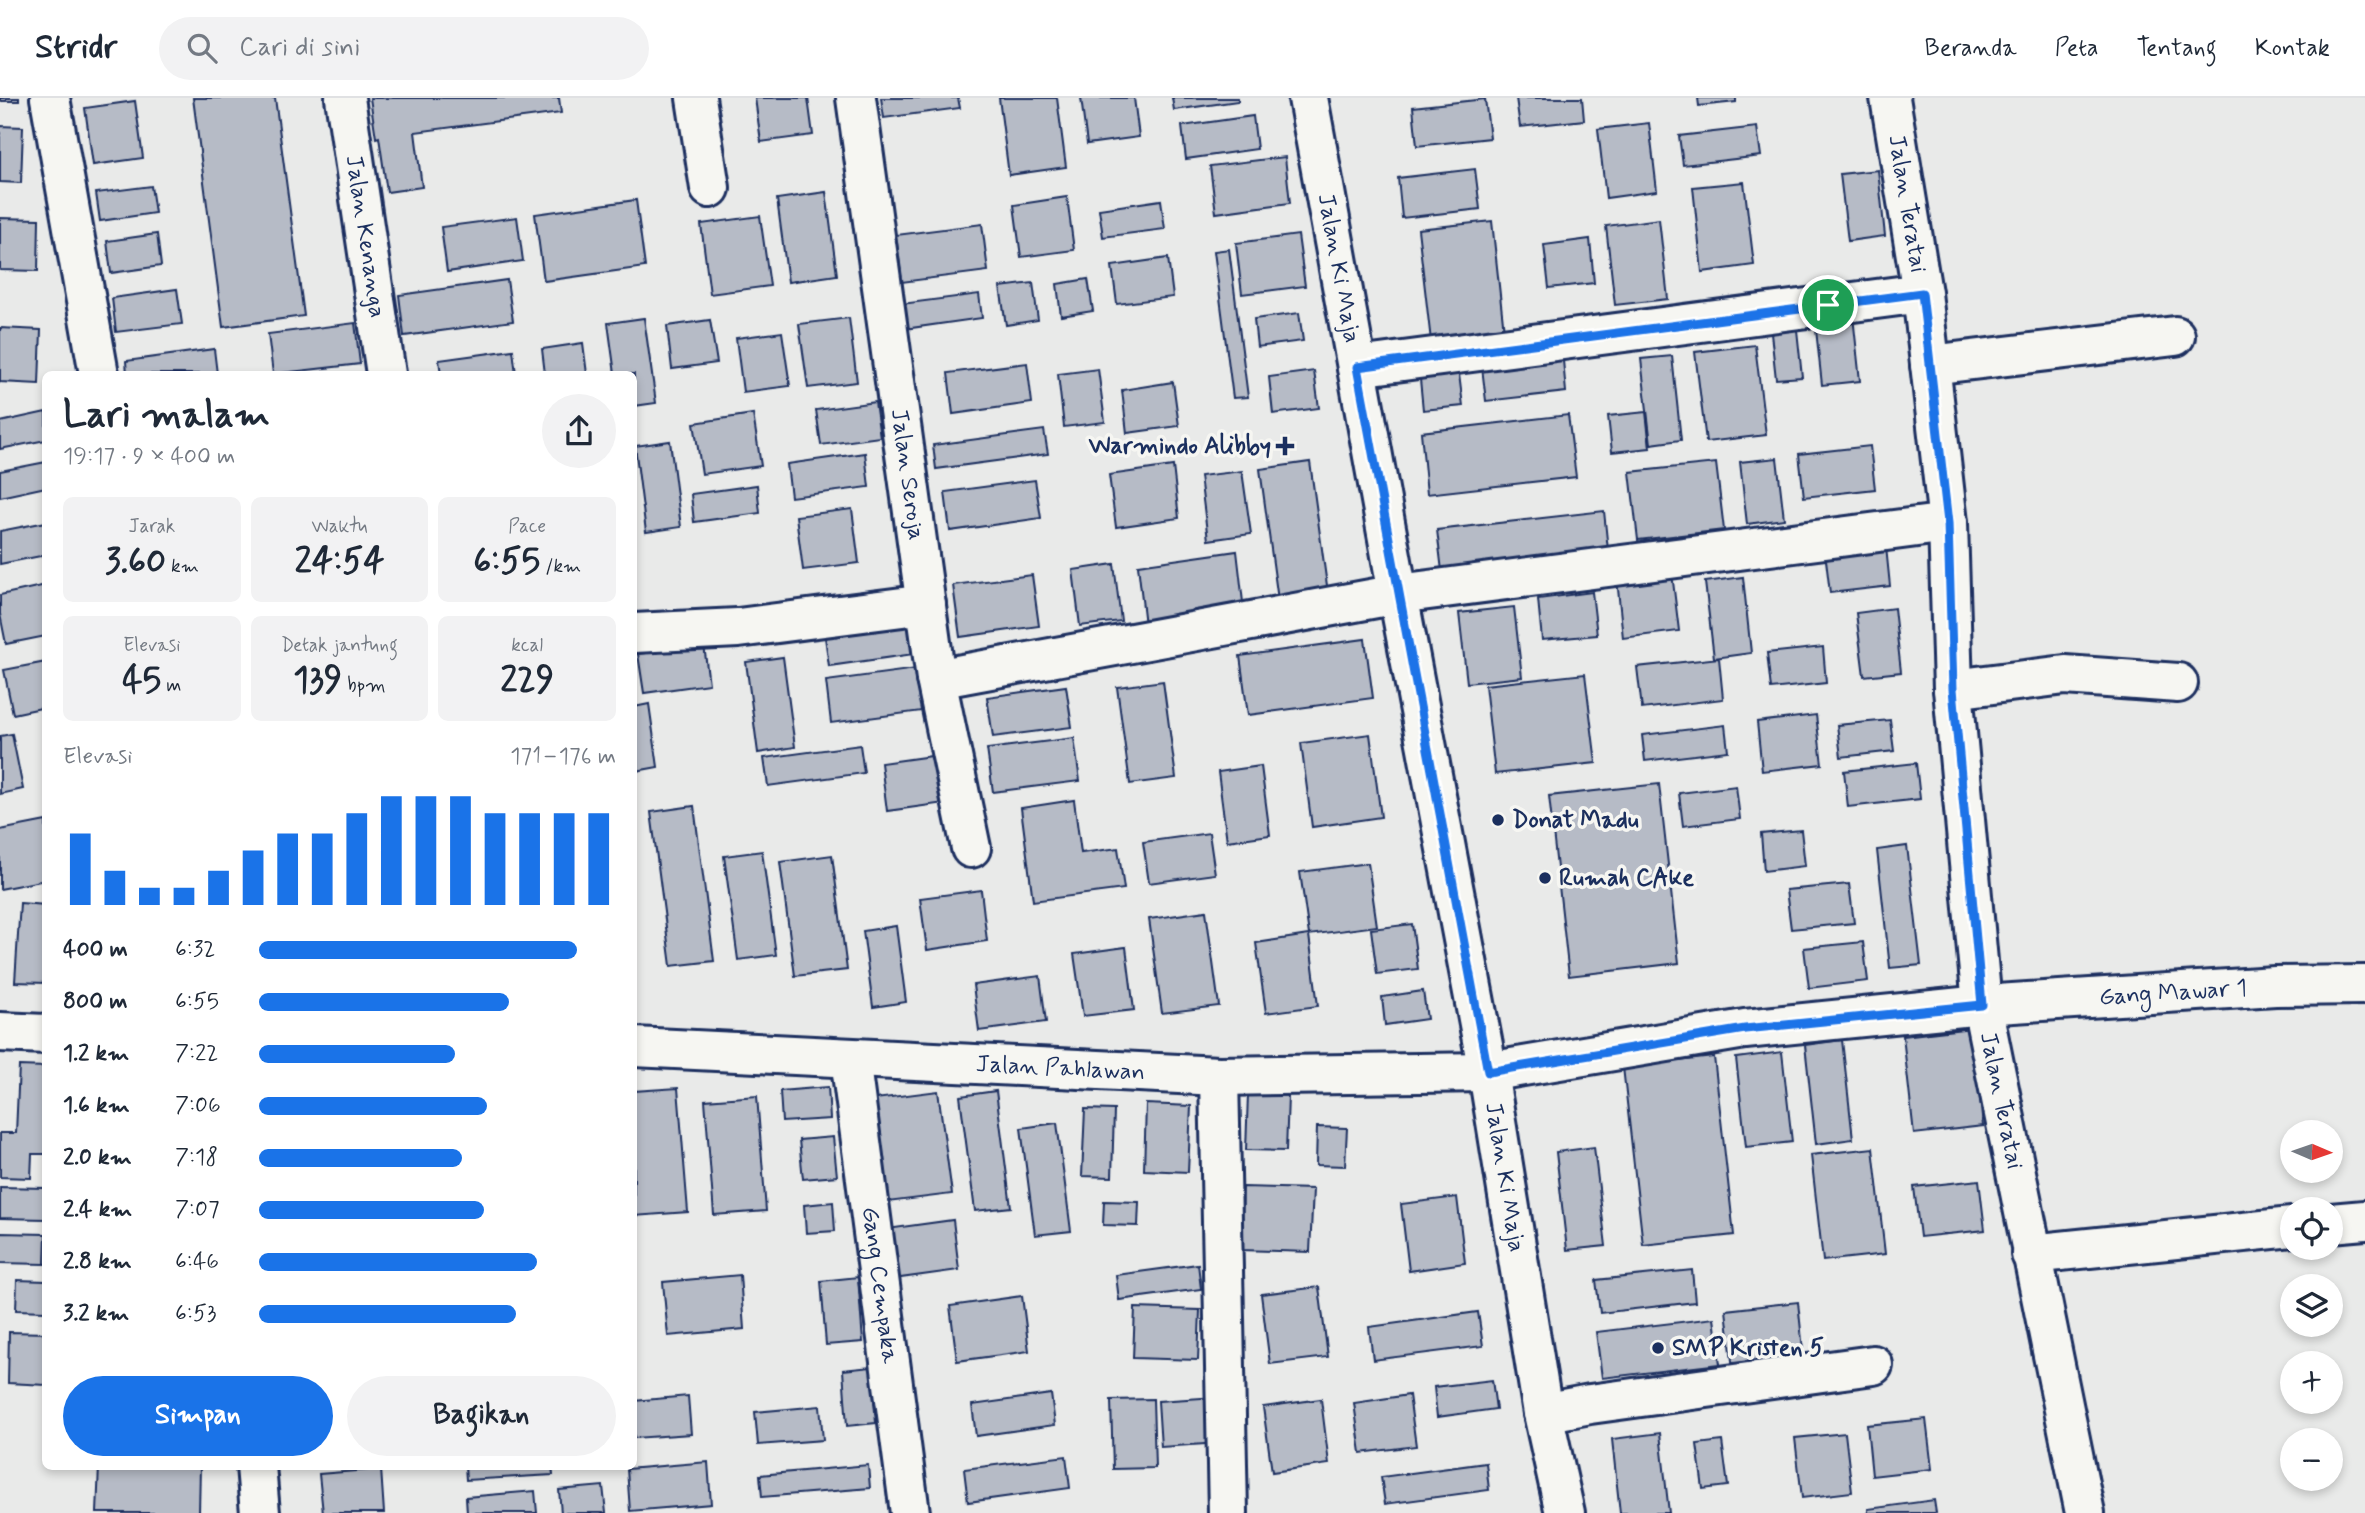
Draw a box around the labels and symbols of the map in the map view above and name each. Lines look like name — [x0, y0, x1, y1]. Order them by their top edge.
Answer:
street label: Jalan Teratai — [1881, 132, 1934, 275]
street label: Jalan Kenanga — [338, 153, 393, 320]
street label: Jalan Ki Maja — [1310, 191, 1368, 345]
pin — [1798, 275, 1858, 335]
street label: Jalan Seroja — [883, 407, 932, 542]
place label: Warmindo Alibby — [1088, 431, 1271, 462]
marker: Warmindo Alibby — [1277, 438, 1293, 454]
place label: Donat Madu — [1512, 805, 1639, 836]
marker: Donat Madu — [1490, 812, 1506, 828]
place label: Rumah CAke — [1559, 863, 1694, 894]
marker: Rumah CAke — [1537, 870, 1553, 886]
street label: Gang Mawar 1 — [2098, 972, 2248, 1013]
street label: Jalan Teratai — [1972, 1029, 2030, 1172]
street label: Jalan Pahlawan — [975, 1048, 1146, 1088]
street label: Jalan Ki Maja — [1478, 1100, 1532, 1254]
north arrow — [2280, 1120, 2343, 1183]
street label: Gang Cempaka — [854, 1205, 906, 1366]
place label: SMP Kristen 5 — [1672, 1333, 1824, 1364]
marker: SMP Kristen 5 — [1650, 1340, 1666, 1356]

